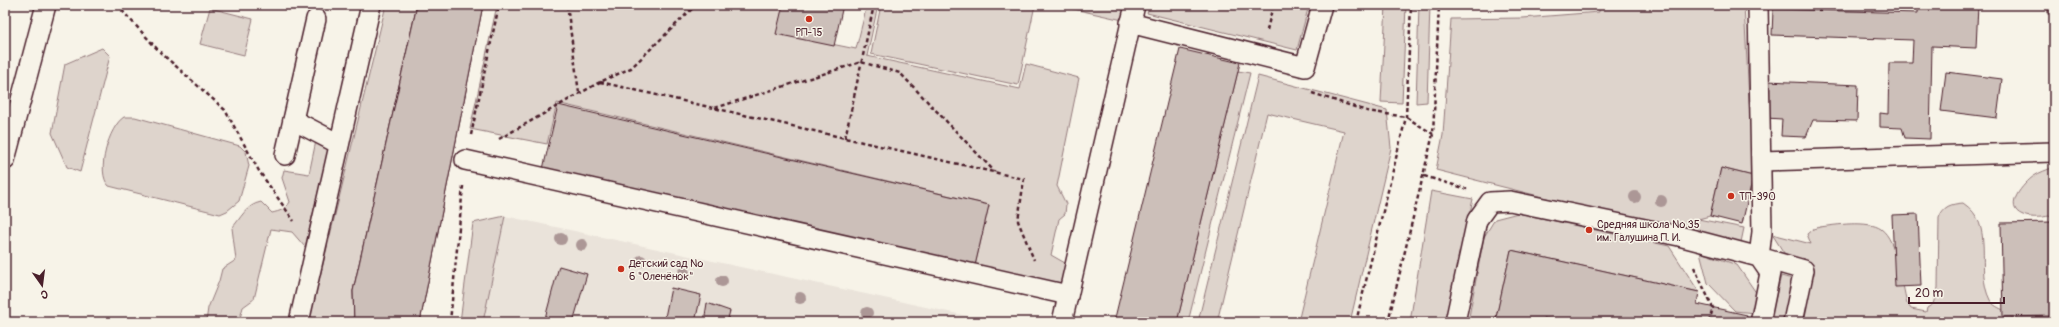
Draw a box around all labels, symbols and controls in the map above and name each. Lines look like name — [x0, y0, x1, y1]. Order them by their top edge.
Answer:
marker: РП-15 — [804, 14, 814, 24]
place label: РП-15 — [795, 26, 823, 39]
place label: ТП-390 — [1739, 190, 1776, 203]
marker: ТП-390 — [1726, 191, 1736, 201]
place label: Средняя школа № 35 им. Галушина П. И. — [1597, 218, 1700, 244]
marker: Средняя школа № 35 им. Галушина П. И. — [1584, 225, 1594, 235]
place label: Детский сад № 6 "Оленёнок" — [628, 257, 704, 283]
marker: Детский сад № 6 "Оленёнок" — [616, 264, 626, 274]
north arrow — [22, 265, 62, 305]
scale bar — [1909, 279, 2004, 305]
text: 20 m — [1915, 286, 1944, 301]
text: С — [39, 287, 49, 301]

